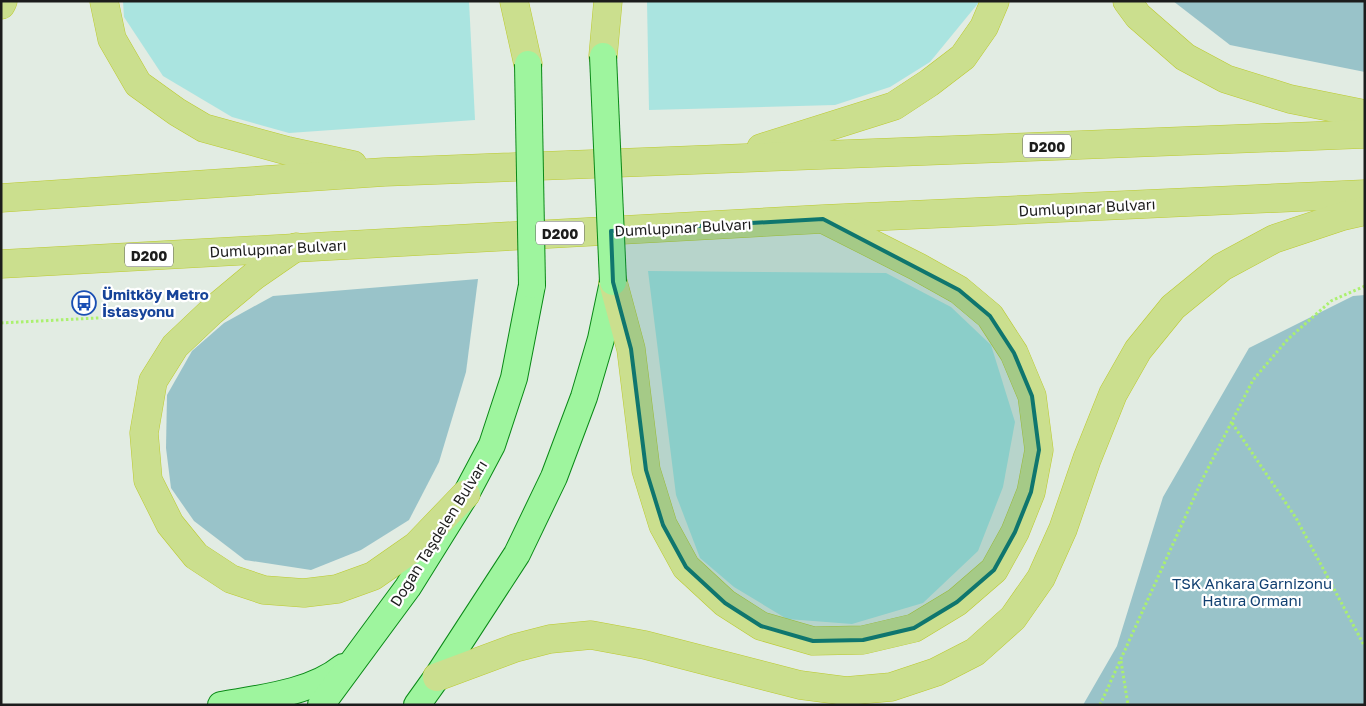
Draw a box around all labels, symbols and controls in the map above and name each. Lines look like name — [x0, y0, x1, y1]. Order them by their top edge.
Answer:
road number: D200 — [1023, 134, 1071, 158]
street label: Dumlupınar Bulvarı — [1018, 194, 1156, 220]
street label: Dumlupınar Bulvarı — [614, 214, 752, 240]
road number: D200 — [536, 222, 584, 244]
street label: Dumlupınar Bulvarı — [209, 235, 347, 261]
road number: D200 — [125, 244, 173, 266]
place label: Ümitköy Metro İstasyonu — [102, 285, 209, 320]
bus stop icon: Ümitköy Metro İstasyonu — [71, 290, 97, 316]
street label: Doğan Taşdelen Bulvarı — [386, 457, 490, 609]
park label: TSK Ankara Garnizonu Hatıra Ormanı — [1172, 574, 1332, 609]

